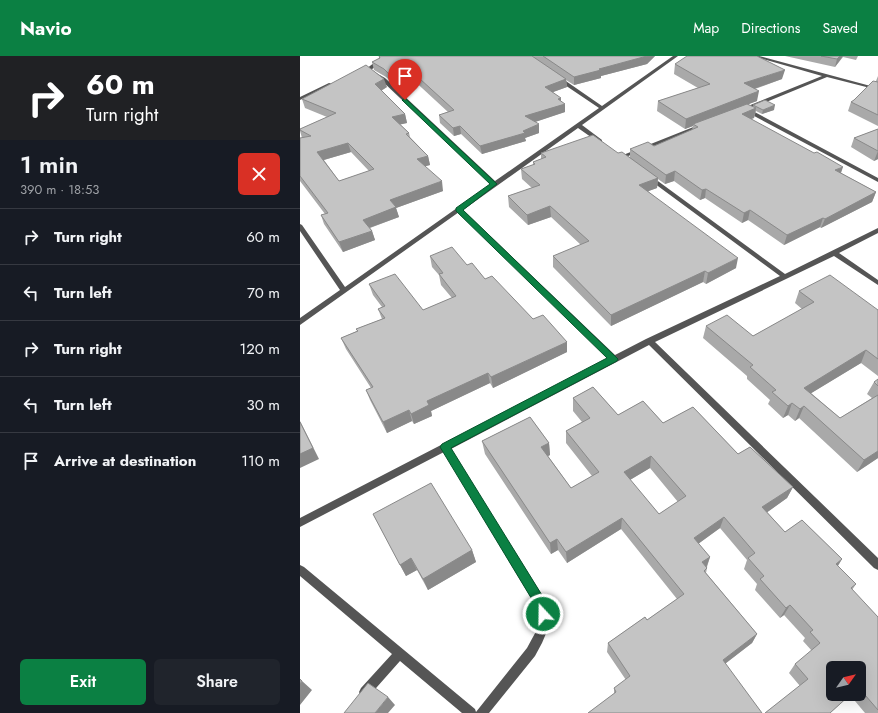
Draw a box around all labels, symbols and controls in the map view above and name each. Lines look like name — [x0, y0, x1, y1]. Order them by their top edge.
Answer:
text: Navio — [20, 15, 72, 42]
text: Map — [693, 18, 719, 38]
text: Directions — [741, 18, 801, 38]
text: Saved — [823, 18, 858, 38]
pin — [388, 59, 422, 100]
text: 60 m — [86, 64, 155, 105]
icon: arrive — [394, 65, 416, 87]
icon: right — [20, 72, 72, 124]
text: Turn right — [86, 102, 158, 128]
text: 1 min — [20, 147, 78, 182]
button: close — [238, 153, 280, 195]
text: 390 m · 18:53 — [20, 180, 99, 199]
icon: right — [20, 226, 42, 248]
text: Turn right — [54, 226, 122, 248]
text: 60 m — [246, 226, 280, 248]
icon: left — [20, 282, 42, 304]
text: Turn left — [54, 282, 112, 304]
text: 70 m — [247, 282, 280, 304]
icon: right — [20, 338, 42, 360]
text: Turn right — [54, 338, 122, 360]
text: 120 m — [240, 338, 280, 360]
icon: left — [20, 394, 42, 416]
text: Turn left — [54, 394, 112, 416]
text: 30 m — [247, 394, 280, 416]
icon: arrive — [20, 450, 42, 472]
text: Arrive at destination — [54, 450, 196, 472]
text: 110 m — [241, 450, 280, 472]
position arrow — [522, 593, 564, 635]
button: Exit — [20, 659, 146, 705]
button: Share — [154, 659, 280, 705]
north arrow — [826, 661, 866, 701]
map controls — [826, 661, 866, 701]

